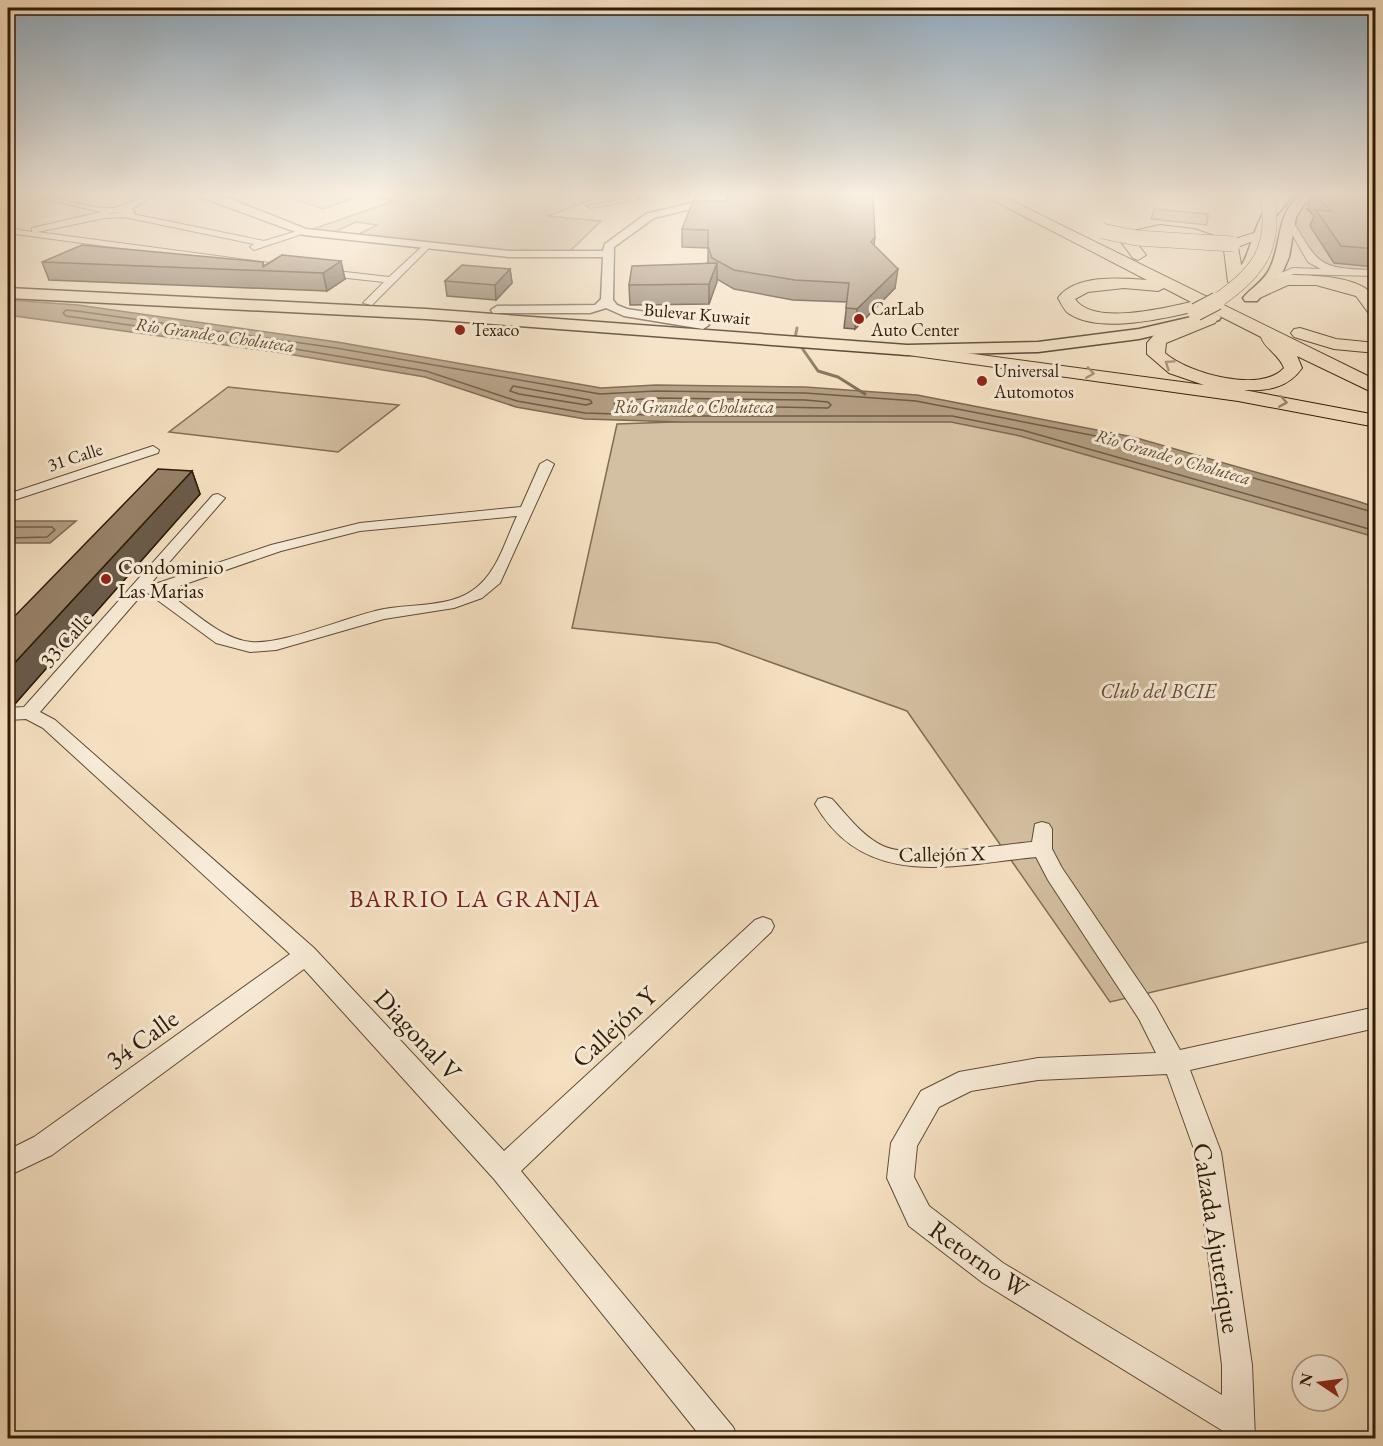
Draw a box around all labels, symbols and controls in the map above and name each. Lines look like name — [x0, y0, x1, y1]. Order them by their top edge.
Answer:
street label: Bulevar Kuwait — [643, 297, 752, 330]
place label: CarLab Auto Center — [870, 297, 959, 341]
water label: Río Grande o Choluteca — [134, 312, 296, 357]
marker: CarLab Auto Center — [852, 312, 866, 326]
place label: Texaco — [472, 318, 520, 341]
marker: Texaco — [453, 323, 467, 337]
place label: Universal Automotos — [993, 359, 1074, 403]
one-way arrow — [1165, 361, 1176, 372]
one-way arrow — [1086, 367, 1095, 379]
marker: Universal Automotos — [975, 374, 989, 388]
water label: Río Grande o Choluteca — [614, 395, 774, 418]
one-way arrow — [1278, 396, 1288, 408]
water label: Río Grande o Choluteca — [1093, 423, 1253, 490]
street label: 31 Calle — [44, 437, 105, 476]
place label: Condominio Las Marias — [118, 553, 224, 604]
marker: Condominio Las Marias — [99, 572, 113, 586]
street label: 33 Calle — [34, 606, 98, 673]
park label: Club del BCIE — [1100, 677, 1218, 704]
street label: Callejón X — [898, 839, 986, 868]
district label: BARRIO LA GRANJA — [349, 883, 601, 914]
street label: Callejón Y — [564, 978, 665, 1075]
street label: Diagonal V — [367, 982, 470, 1088]
street label: 34 Calle — [99, 1001, 185, 1077]
street label: Calzada Ajuterique — [1185, 1140, 1249, 1336]
street label: Retorno W — [923, 1212, 1036, 1306]
north arrow — [1290, 1353, 1350, 1413]
text: N — [1294, 1371, 1318, 1388]

